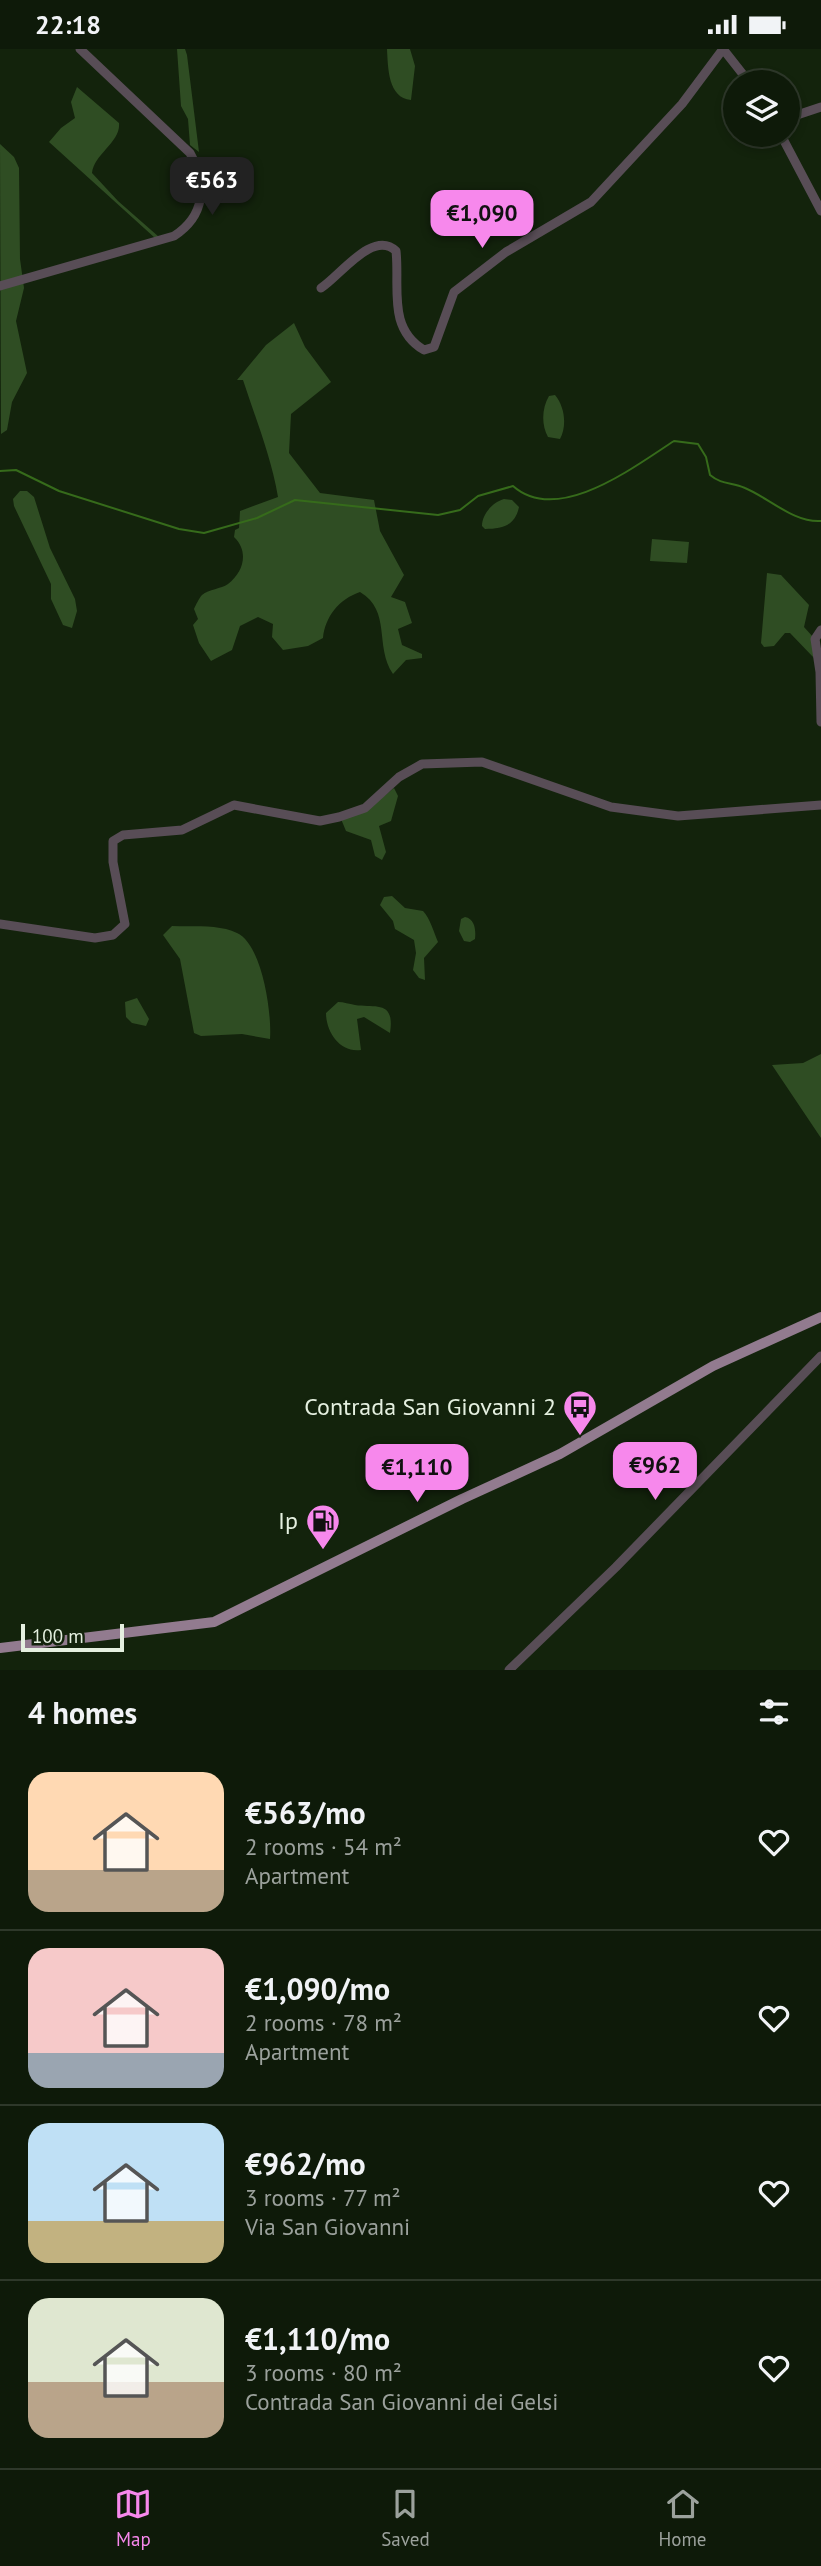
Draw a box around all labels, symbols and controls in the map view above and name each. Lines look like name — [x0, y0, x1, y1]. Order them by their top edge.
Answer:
text: 22:18 — [35, 8, 101, 41]
map controls — [723, 70, 800, 147]
button: layers — [723, 70, 800, 147]
pin: €563 — [171, 157, 253, 217]
text: €563 — [186, 165, 238, 194]
pin: €1,090 — [425, 191, 539, 250]
text: €1,090 — [446, 198, 518, 227]
bus stop icon: Contrada San Giovanni 2 — [561, 1388, 599, 1437]
place label: Contrada San Giovanni 2 — [304, 1391, 556, 1422]
pin: €962 — [614, 1443, 696, 1502]
pin: €1,110 — [360, 1445, 474, 1504]
text: €962 — [629, 1450, 681, 1479]
text: €1,110 — [381, 1452, 453, 1481]
fuel station icon: Ip — [304, 1502, 342, 1551]
place label: Ip — [278, 1505, 298, 1536]
scale bar — [21, 1621, 124, 1653]
text: 100 m — [32, 1624, 84, 1648]
text: 4 homes — [28, 1693, 137, 1732]
icon: filters — [755, 1693, 793, 1731]
text: €563/mo — [245, 1793, 366, 1832]
icon: home — [84, 1800, 168, 1884]
icon: heart — [755, 1823, 793, 1861]
text: 2 rooms · 54 m² — [245, 1832, 402, 1861]
text: Apartment — [245, 1861, 349, 1890]
text: €1,090/mo — [245, 1969, 390, 2008]
icon: home — [84, 1976, 168, 2060]
icon: heart — [755, 1999, 793, 2037]
text: 2 rooms · 78 m² — [245, 2008, 402, 2037]
text: Apartment — [245, 2037, 349, 2066]
text: €962/mo — [245, 2144, 366, 2183]
icon: home — [84, 2151, 168, 2235]
icon: heart — [755, 2174, 793, 2212]
text: 3 rooms · 77 m² — [245, 2183, 401, 2212]
text: Via San Giovanni — [245, 2212, 410, 2241]
text: €1,110/mo — [245, 2319, 390, 2358]
icon: home — [84, 2326, 168, 2410]
icon: heart — [755, 2349, 793, 2387]
text: 3 rooms · 80 m² — [245, 2358, 402, 2387]
text: Contrada San Giovanni dei Gelsi — [245, 2387, 558, 2416]
tab: Map — [114, 2485, 152, 2551]
tab: Saved — [381, 2485, 430, 2551]
tab: Home — [658, 2485, 707, 2551]

